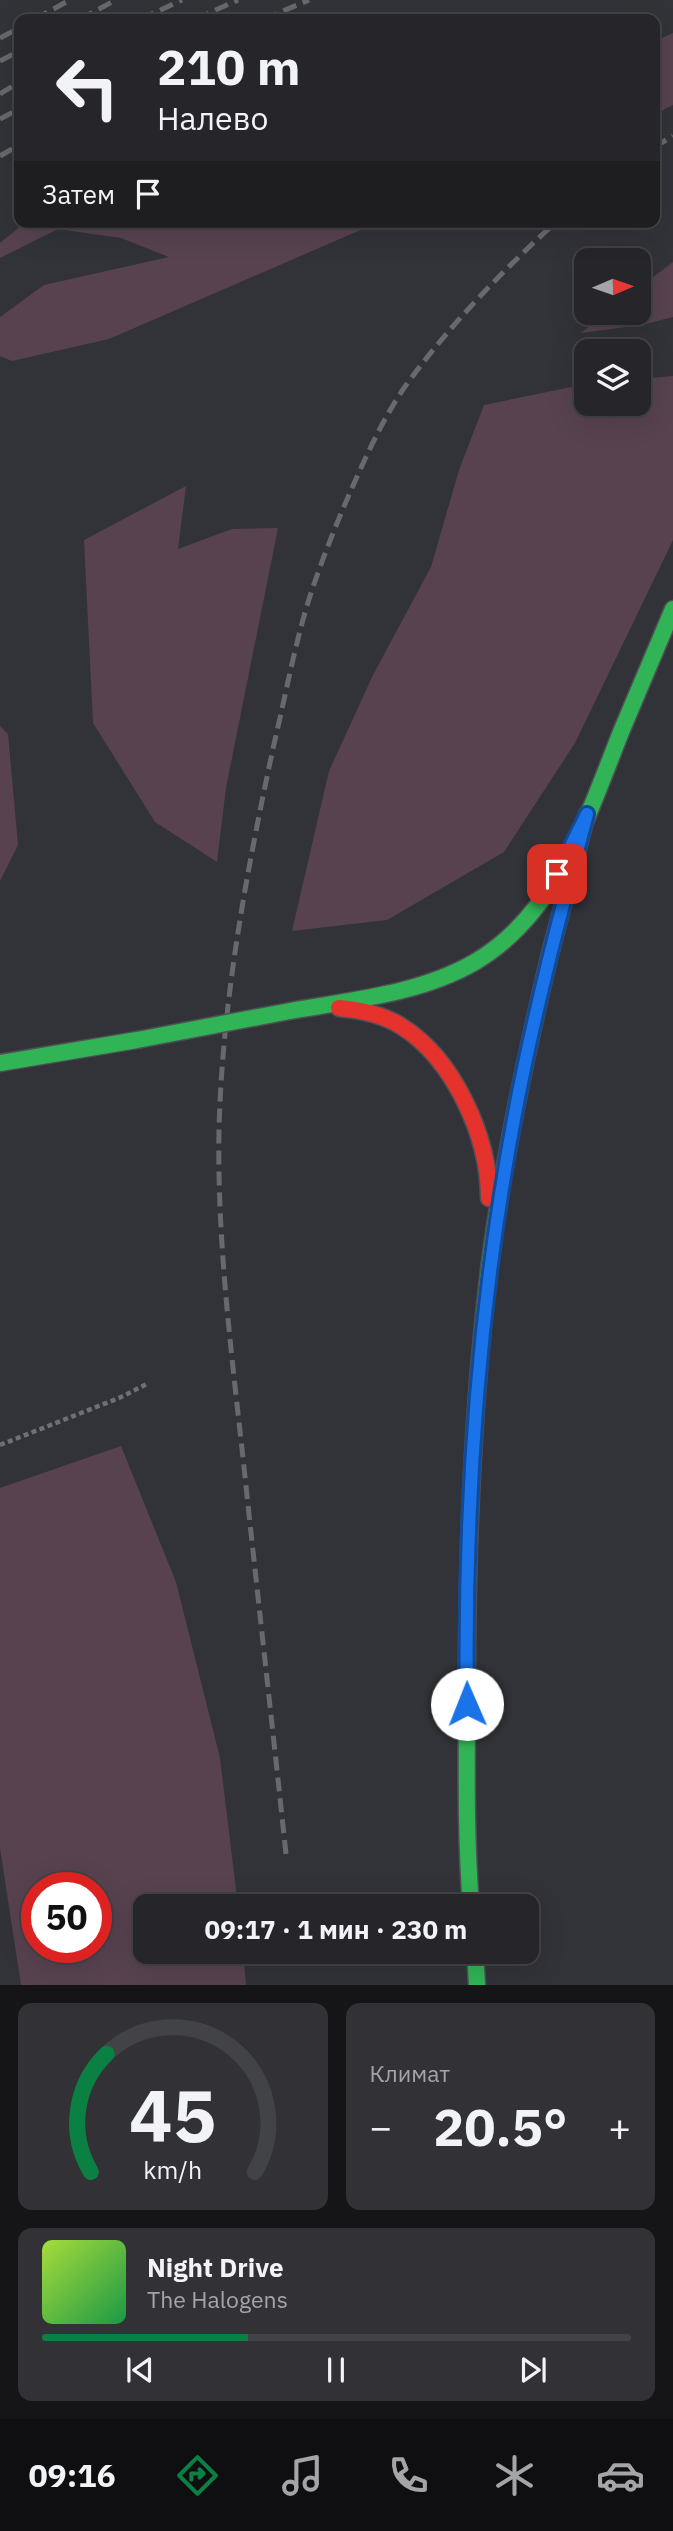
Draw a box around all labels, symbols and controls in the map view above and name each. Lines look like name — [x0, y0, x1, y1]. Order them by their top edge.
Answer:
text: 210 m — [157, 35, 301, 98]
icon: left — [42, 42, 133, 133]
text: Налево — [157, 97, 268, 139]
icon: arrive — [129, 175, 167, 213]
text: Затем — [42, 177, 115, 211]
north arrow — [574, 248, 651, 326]
map controls — [574, 248, 651, 416]
button: layers — [574, 339, 651, 416]
pin — [527, 844, 587, 904]
icon: arrive — [538, 855, 576, 893]
position arrow — [430, 1667, 504, 1741]
speed limit sign: 50 — [21, 1872, 112, 1963]
text: 09:17 · 1 мин · 230 m — [205, 1912, 467, 1946]
text: Климат — [370, 2058, 450, 2088]
text: 45 — [129, 2068, 216, 2163]
text: 20.5° — [433, 2093, 567, 2160]
text: − — [370, 2102, 392, 2151]
text: + — [608, 2102, 631, 2151]
text: km/h — [143, 2153, 202, 2186]
text: Night Drive — [147, 2250, 284, 2284]
text: The Halogens — [147, 2284, 288, 2314]
icon: previous — [121, 2351, 159, 2389]
icon: pause — [317, 2351, 355, 2389]
icon: next — [514, 2351, 552, 2389]
icon: directions — [173, 2451, 222, 2500]
icon: music — [278, 2451, 327, 2500]
icon: phone — [384, 2451, 433, 2500]
icon: climate — [490, 2451, 539, 2500]
icon: car — [596, 2451, 645, 2500]
text: 09:16 — [28, 2454, 116, 2496]

